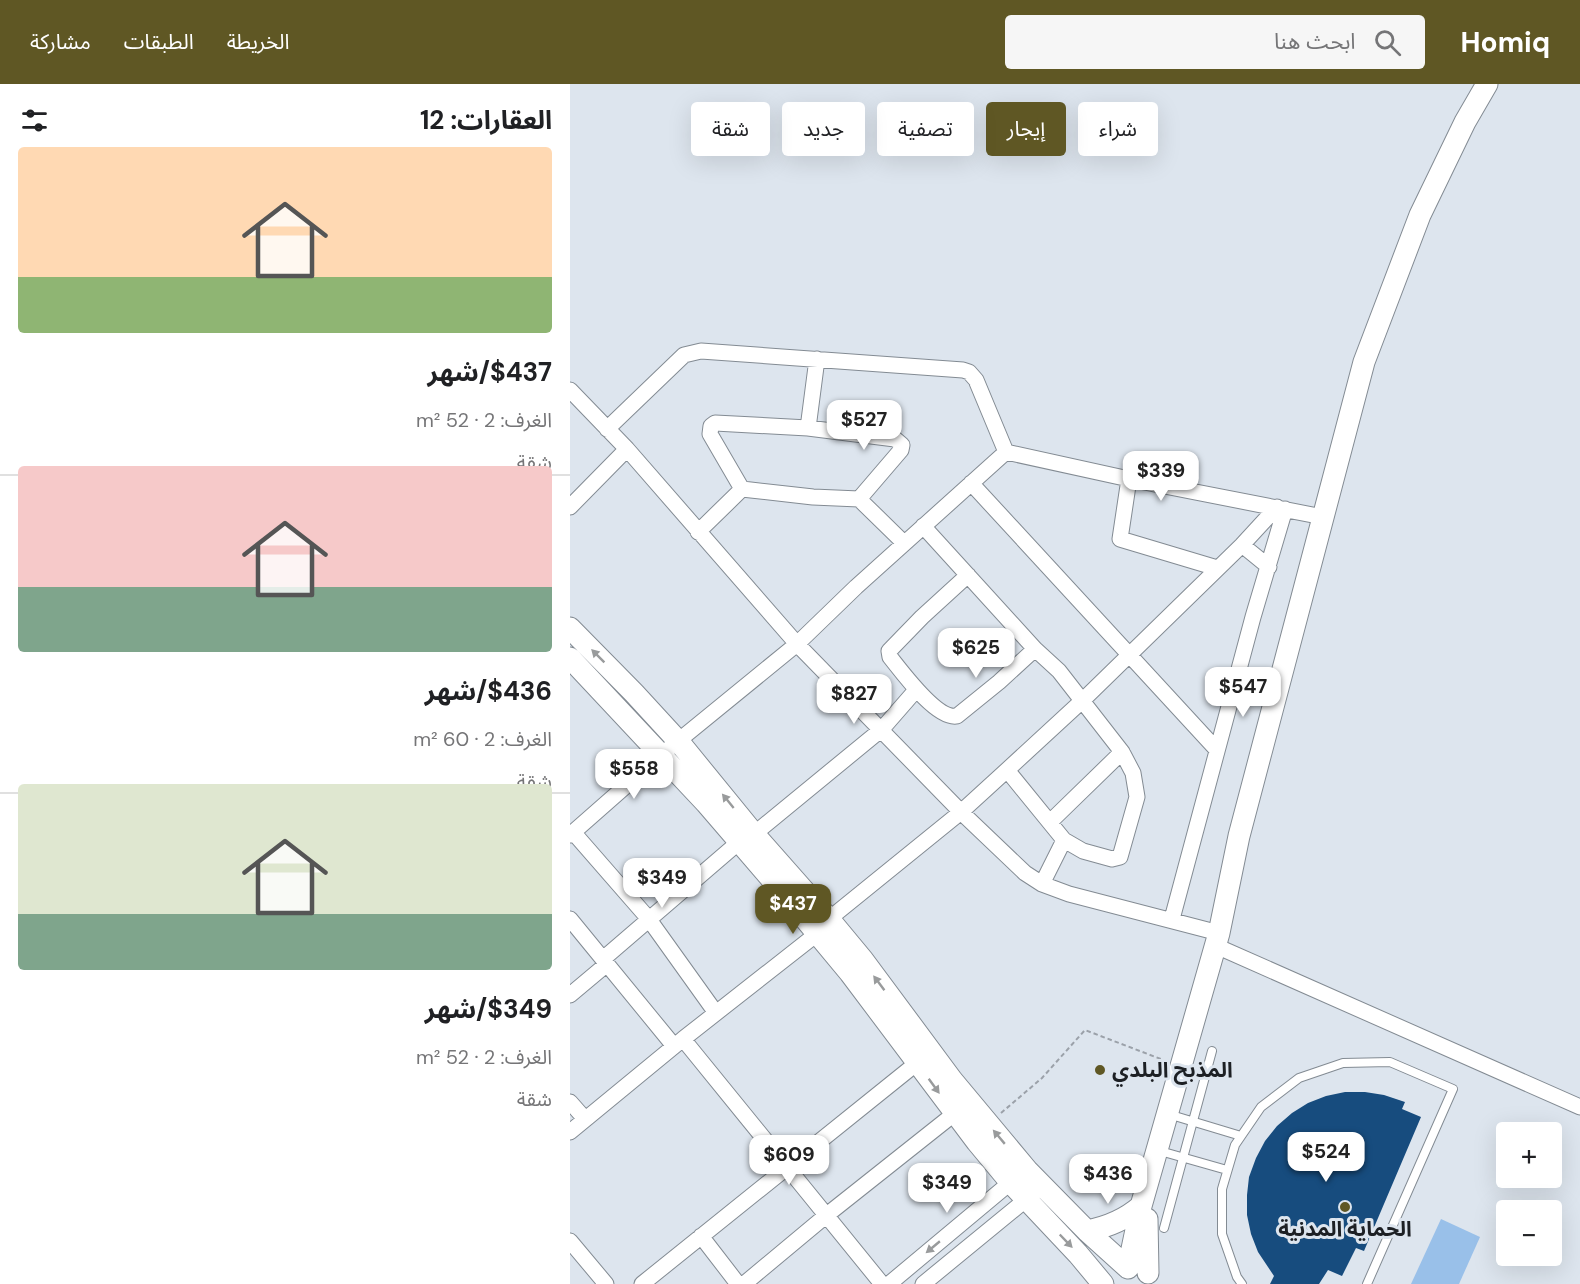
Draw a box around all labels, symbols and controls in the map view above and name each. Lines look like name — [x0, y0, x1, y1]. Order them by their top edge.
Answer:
search box — [1005, 15, 1425, 69]
text: Homiq — [1461, 24, 1550, 61]
icon: search — [1371, 26, 1404, 59]
text: ابحث هنا — [1274, 27, 1356, 56]
text: مشاركة — [30, 28, 91, 56]
text: الطبقات — [124, 28, 194, 56]
text: الخريطة — [227, 28, 290, 56]
chip: شقة — [691, 102, 770, 156]
chip: جديد — [782, 102, 865, 156]
chip: تصفية — [877, 102, 974, 156]
chip: إيجار — [986, 102, 1066, 156]
chip: شراء — [1078, 102, 1158, 156]
text: العقارات: 12 — [420, 103, 552, 137]
icon: filters — [18, 104, 51, 137]
icon: home — [231, 186, 339, 294]
text: $437/شهر — [428, 355, 552, 389]
pin: $527 — [828, 400, 900, 451]
text: $527 — [841, 406, 887, 432]
text: الغرف: 2 · 52 m² — [416, 407, 552, 433]
text: شقة — [517, 449, 552, 475]
pin: $339 — [1125, 451, 1197, 502]
text: $339 — [1137, 457, 1185, 483]
icon: home — [231, 505, 339, 613]
pin: $625 — [940, 628, 1012, 679]
text: $625 — [952, 634, 1000, 660]
one-way arrow — [591, 649, 605, 663]
pin: $547 — [1207, 667, 1279, 718]
text: $547 — [1219, 673, 1267, 699]
text: $436/شهر — [425, 674, 552, 708]
pin: $827 — [818, 674, 890, 725]
text: $827 — [831, 680, 877, 706]
text: الغرف: 2 · 60 m² — [413, 726, 552, 752]
pin: $558 — [598, 749, 670, 800]
text: $558 — [609, 755, 659, 781]
text: شقة — [517, 768, 552, 794]
one-way arrow — [722, 793, 734, 808]
icon: home — [231, 823, 339, 931]
pin: $349 — [626, 858, 698, 909]
text: $349 — [637, 864, 687, 890]
pin: $437 — [757, 884, 829, 935]
text: $437 — [769, 890, 817, 916]
one-way arrow — [873, 975, 885, 991]
text: $349/شهر — [425, 992, 552, 1026]
text: الغرف: 2 · 52 m² — [416, 1044, 552, 1070]
place label: المذبح البلدي — [1112, 1056, 1233, 1087]
marker: المذبح البلدي — [1093, 1063, 1107, 1077]
one-way arrow — [928, 1077, 940, 1093]
text: شقة — [517, 1086, 552, 1112]
map controls — [1496, 1122, 1562, 1266]
button: + — [1496, 1122, 1562, 1188]
one-way arrow — [992, 1129, 1005, 1145]
pin: $524 — [1290, 1132, 1362, 1183]
pin: $609 — [753, 1135, 825, 1186]
text: $524 — [1302, 1138, 1350, 1164]
text: $609 — [763, 1141, 815, 1167]
pin: $436 — [1072, 1154, 1144, 1205]
text: $436 — [1083, 1160, 1133, 1186]
pin: $349 — [911, 1163, 983, 1214]
text: $349 — [922, 1169, 972, 1195]
marker: الحماية المدنية — [1338, 1200, 1352, 1214]
button: − — [1496, 1200, 1562, 1266]
place label: الحماية المدنية — [1278, 1215, 1412, 1243]
one-way arrow — [1059, 1233, 1073, 1248]
one-way arrow — [925, 1241, 941, 1254]

